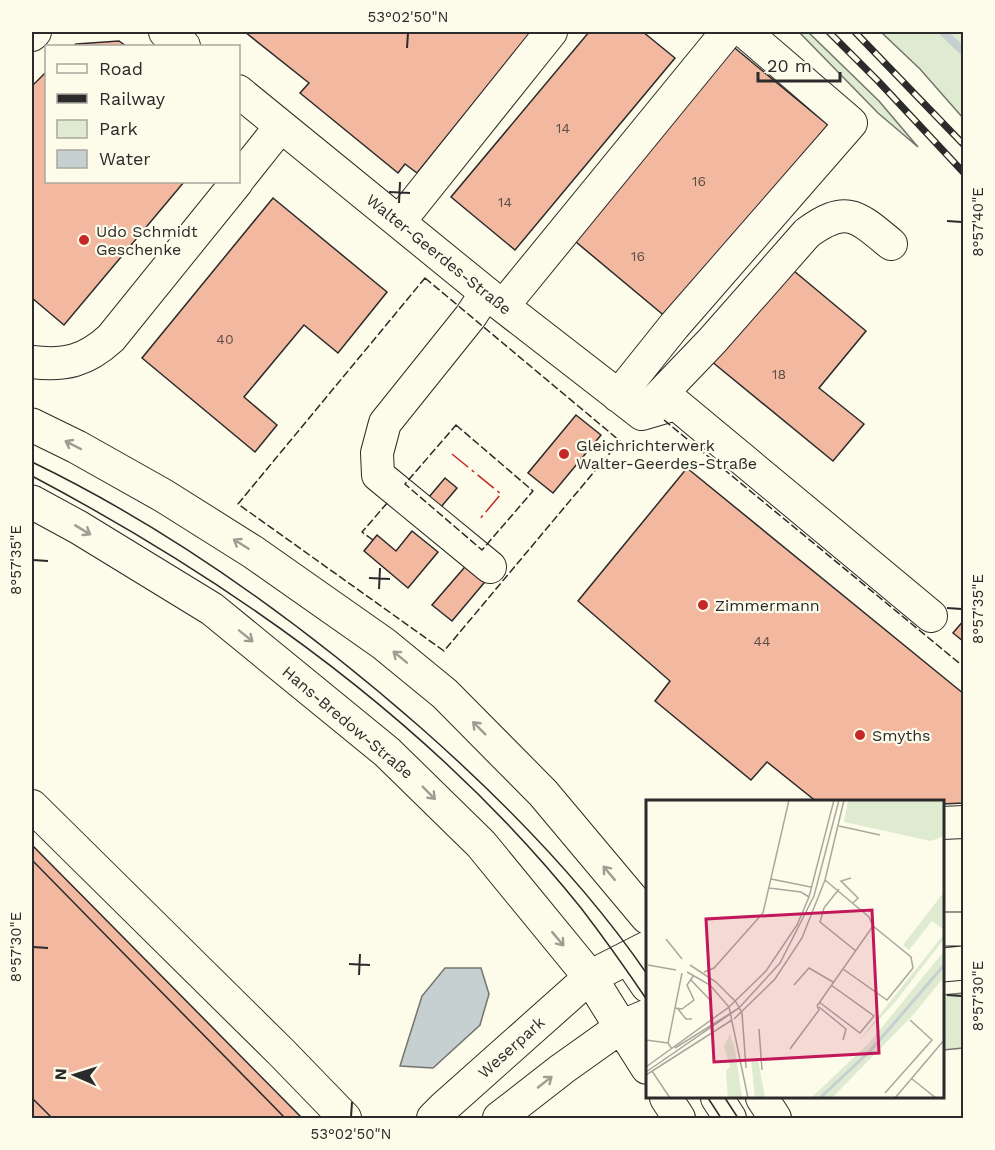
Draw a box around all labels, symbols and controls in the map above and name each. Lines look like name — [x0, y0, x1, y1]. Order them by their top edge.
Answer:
text: 53°02'50"N — [367, 8, 449, 26]
legend — [45, 45, 240, 183]
scale bar — [758, 45, 840, 83]
text: 20 m — [767, 55, 812, 76]
text: Road — [99, 58, 143, 79]
text: Railway — [99, 88, 166, 109]
text: Park — [99, 118, 138, 139]
house number: 14 — [556, 120, 570, 136]
text: Water — [99, 148, 151, 169]
house number: 16 — [692, 173, 706, 189]
text: 8°57'40"E — [969, 187, 987, 257]
street label: Walter-Geerdes-Straße — [362, 190, 515, 319]
house number: 14 — [498, 194, 512, 210]
place label: Udo Schmidt Geschenke — [96, 222, 198, 259]
marker: Udo Schmidt Geschenke — [77, 233, 91, 247]
house number: 16 — [631, 248, 645, 264]
house number: 40 — [216, 331, 234, 347]
house number: 18 — [772, 366, 786, 382]
place label: Gleichrichterwerk Walter-Geerdes-Straße — [576, 436, 757, 473]
one-way arrow — [64, 439, 82, 450]
marker: Gleichrichterwerk Walter-Geerdes-Straße — [557, 447, 571, 461]
one-way arrow — [74, 524, 91, 536]
text: 8°57'35"E — [7, 525, 25, 595]
one-way arrow — [233, 538, 250, 550]
text: 8°57'35"E — [969, 574, 987, 644]
place label: Zimmermann — [715, 596, 820, 615]
marker: Zimmermann — [696, 598, 710, 612]
one-way arrow — [238, 630, 254, 643]
house number: 44 — [753, 633, 771, 649]
one-way arrow — [392, 650, 408, 663]
street label: Hans-Bredow-Straße — [278, 662, 417, 783]
one-way arrow — [471, 721, 486, 736]
place label: Smyths — [872, 726, 931, 745]
marker: Smyths — [853, 728, 867, 742]
one-way arrow — [421, 786, 436, 800]
inset map — [646, 800, 944, 1099]
one-way arrow — [603, 865, 616, 881]
text: 8°57'30"E — [7, 912, 25, 982]
one-way arrow — [551, 931, 565, 946]
text: 8°57'30"E — [969, 961, 987, 1031]
street label: Weserpark — [474, 1013, 549, 1082]
north arrow — [45, 1045, 105, 1105]
text: N — [51, 1068, 70, 1081]
one-way arrow — [537, 1076, 553, 1089]
text: 53°02'50"N — [310, 1125, 392, 1143]

